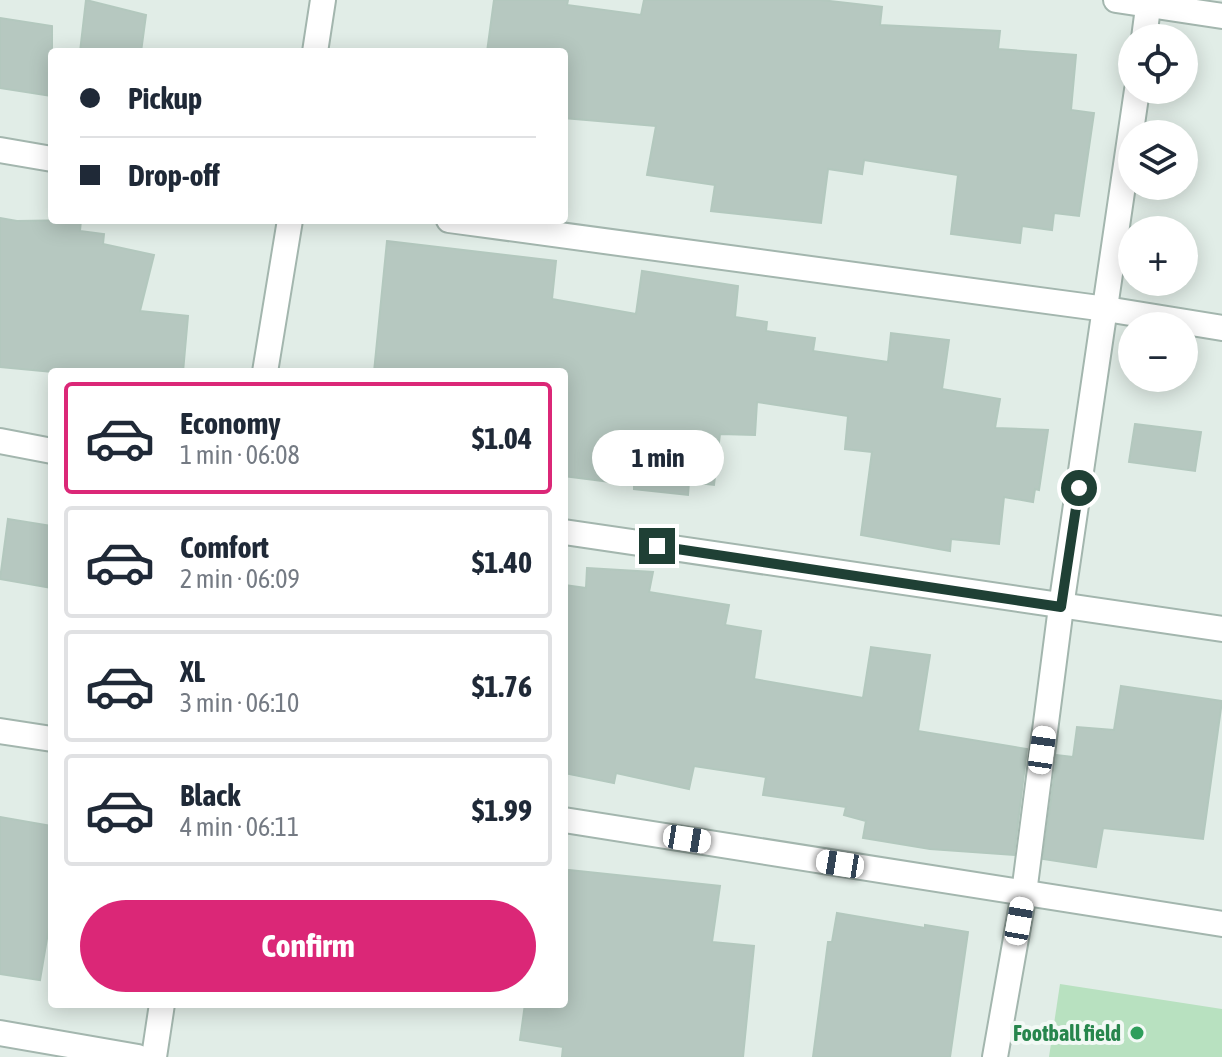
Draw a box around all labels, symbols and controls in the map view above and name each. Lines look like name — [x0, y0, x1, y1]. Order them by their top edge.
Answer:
map controls — [1118, 24, 1198, 392]
button: locate — [1118, 24, 1198, 104]
text: Pickup — [128, 81, 202, 115]
button: layers — [1118, 120, 1198, 200]
text: Drop-off — [128, 158, 220, 192]
button: + — [1118, 216, 1198, 296]
button: − — [1118, 312, 1198, 392]
icon: car — [84, 402, 156, 474]
text: Economy — [180, 406, 281, 440]
text: $1.04 — [472, 421, 532, 455]
callout: 1 min — [591, 430, 723, 486]
text: 1 min · 06:08 — [180, 440, 300, 470]
text: 1 min — [631, 443, 685, 473]
route start — [1061, 470, 1097, 506]
icon: car — [84, 526, 156, 598]
route end — [639, 528, 675, 564]
text: Comfort — [180, 530, 269, 564]
text: $1.40 — [472, 545, 532, 579]
text: 2 min · 06:09 — [180, 564, 300, 594]
icon: car — [84, 650, 156, 722]
text: XL — [180, 654, 205, 688]
text: $1.76 — [472, 669, 532, 703]
text: 3 min · 06:10 — [180, 688, 299, 718]
car — [1027, 725, 1057, 775]
icon: car — [84, 774, 156, 846]
text: Black — [180, 778, 240, 812]
text: $1.99 — [472, 793, 532, 827]
text: 4 min · 06:11 — [180, 812, 299, 842]
car — [661, 823, 713, 855]
car — [814, 848, 866, 880]
car — [1003, 895, 1035, 947]
button: Confirm — [80, 900, 536, 992]
place label: Football field — [1013, 1020, 1121, 1046]
marker: Football field — [1128, 1024, 1146, 1042]

